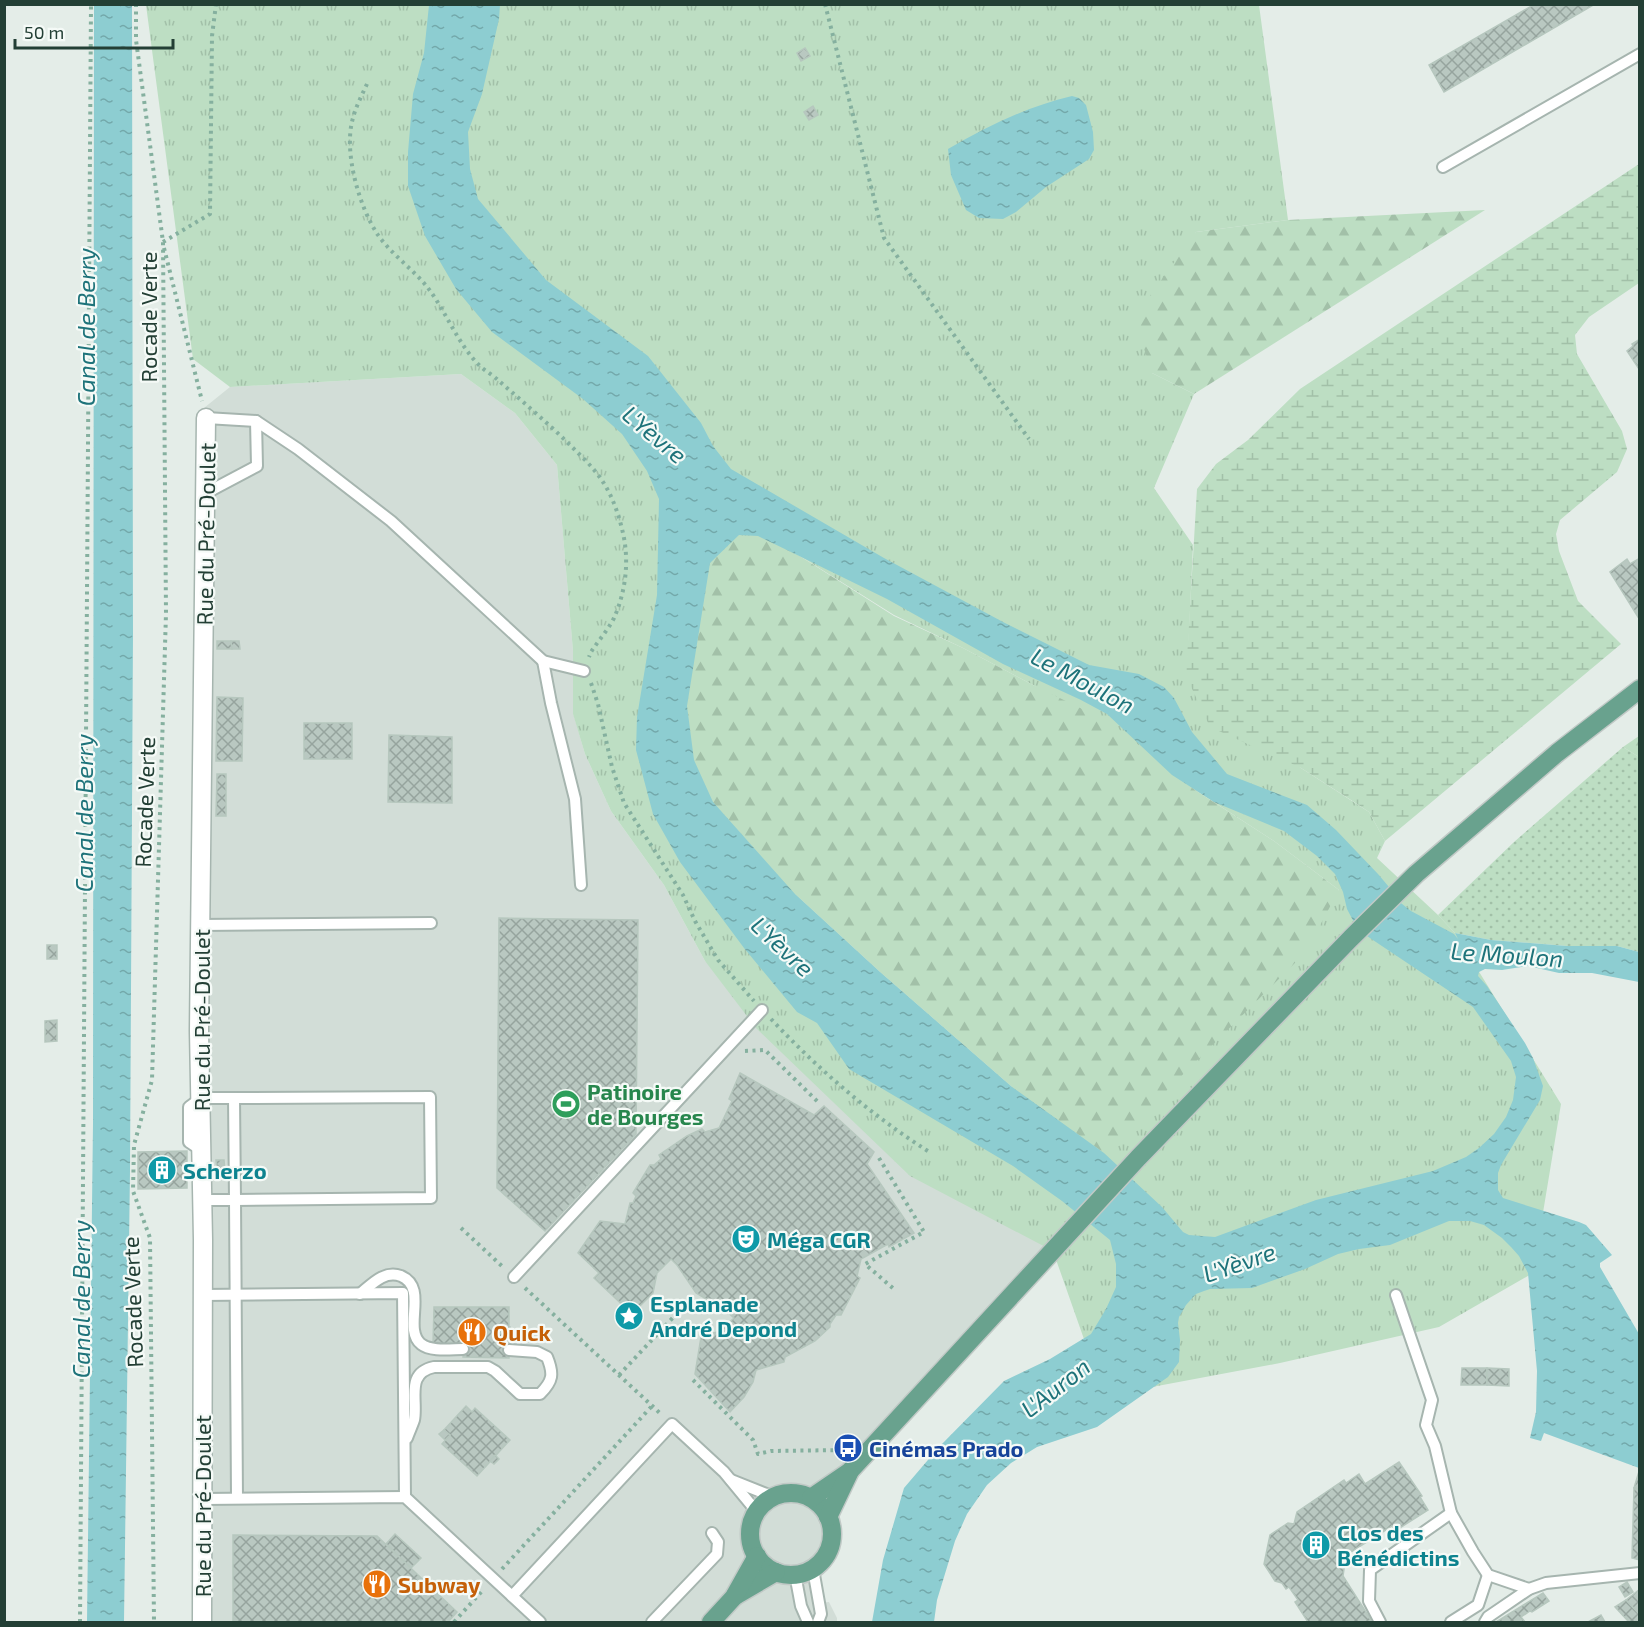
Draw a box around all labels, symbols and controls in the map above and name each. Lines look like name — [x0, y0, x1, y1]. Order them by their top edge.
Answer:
scale bar — [15, 12, 172, 50]
text: 50 m — [24, 21, 64, 43]
water label: Canal de Berry — [71, 248, 100, 406]
street label: Rocade Verte — [135, 251, 161, 383]
water label: L'Yèvre — [617, 399, 693, 469]
street label: Rue du Pré-Doulet — [190, 443, 220, 625]
water label: Le Moulon — [1026, 641, 1140, 719]
water label: Canal de Berry — [69, 734, 98, 892]
street label: Rocade Verte — [129, 736, 159, 868]
water label: L'Yèvre — [746, 910, 820, 982]
street label: Rue du Pré-Doulet — [188, 929, 214, 1111]
water label: Le Moulon — [1450, 936, 1564, 972]
place label: Patinoire de Bourges — [587, 1078, 704, 1129]
sports icon: Patinoire de Bourges — [550, 1088, 582, 1120]
building icon: Scherzo — [146, 1154, 178, 1186]
place label: Scherzo — [183, 1157, 267, 1183]
water label: Canal de Berry — [66, 1220, 95, 1378]
theatre icon: Méga CGR — [730, 1223, 762, 1255]
place label: Méga CGR — [767, 1226, 871, 1252]
street label: Rocade Verte — [117, 1236, 147, 1368]
water label: L'Yèvre — [1199, 1236, 1279, 1288]
place label: Esplanade André Depond — [650, 1290, 797, 1341]
place icon: Esplanade André Depond — [613, 1300, 645, 1332]
restaurant icon: Quick — [456, 1316, 488, 1348]
place label: Quick — [493, 1319, 551, 1346]
water label: L'Auron — [1015, 1351, 1095, 1423]
street label: Rue du Pré-Doulet — [189, 1415, 215, 1597]
bus stop icon: Cinémas Prado — [832, 1432, 864, 1464]
place label: Cinémas Prado — [869, 1435, 1024, 1461]
place label: Clos des Bénédictins — [1337, 1519, 1460, 1570]
building icon: Clos des Bénédictins — [1300, 1529, 1332, 1561]
restaurant icon: Subway — [361, 1568, 393, 1600]
place label: Subway — [398, 1571, 481, 1598]

